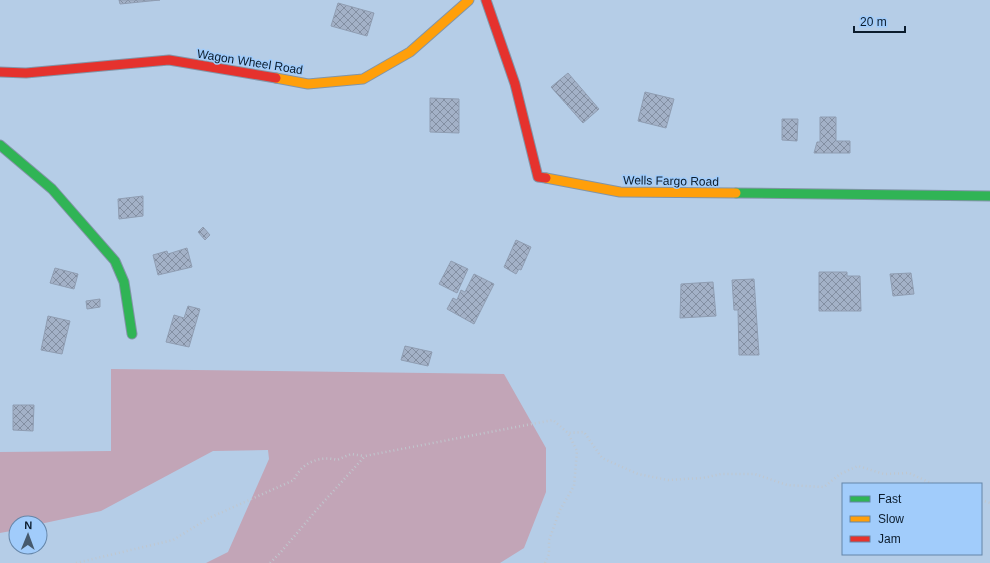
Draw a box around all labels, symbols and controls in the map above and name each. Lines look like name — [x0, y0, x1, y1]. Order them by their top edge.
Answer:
scale bar — [854, 8, 905, 34]
text: 20 m — [860, 15, 887, 29]
street label: Wagon Wheel Road — [196, 47, 304, 77]
street label: Wells Fargo Road — [623, 173, 719, 189]
legend — [842, 483, 982, 555]
text: Fast — [878, 492, 902, 506]
text: Slow — [878, 512, 904, 526]
north arrow — [8, 515, 48, 555]
text: N — [24, 519, 32, 531]
text: Jam — [878, 532, 901, 546]

